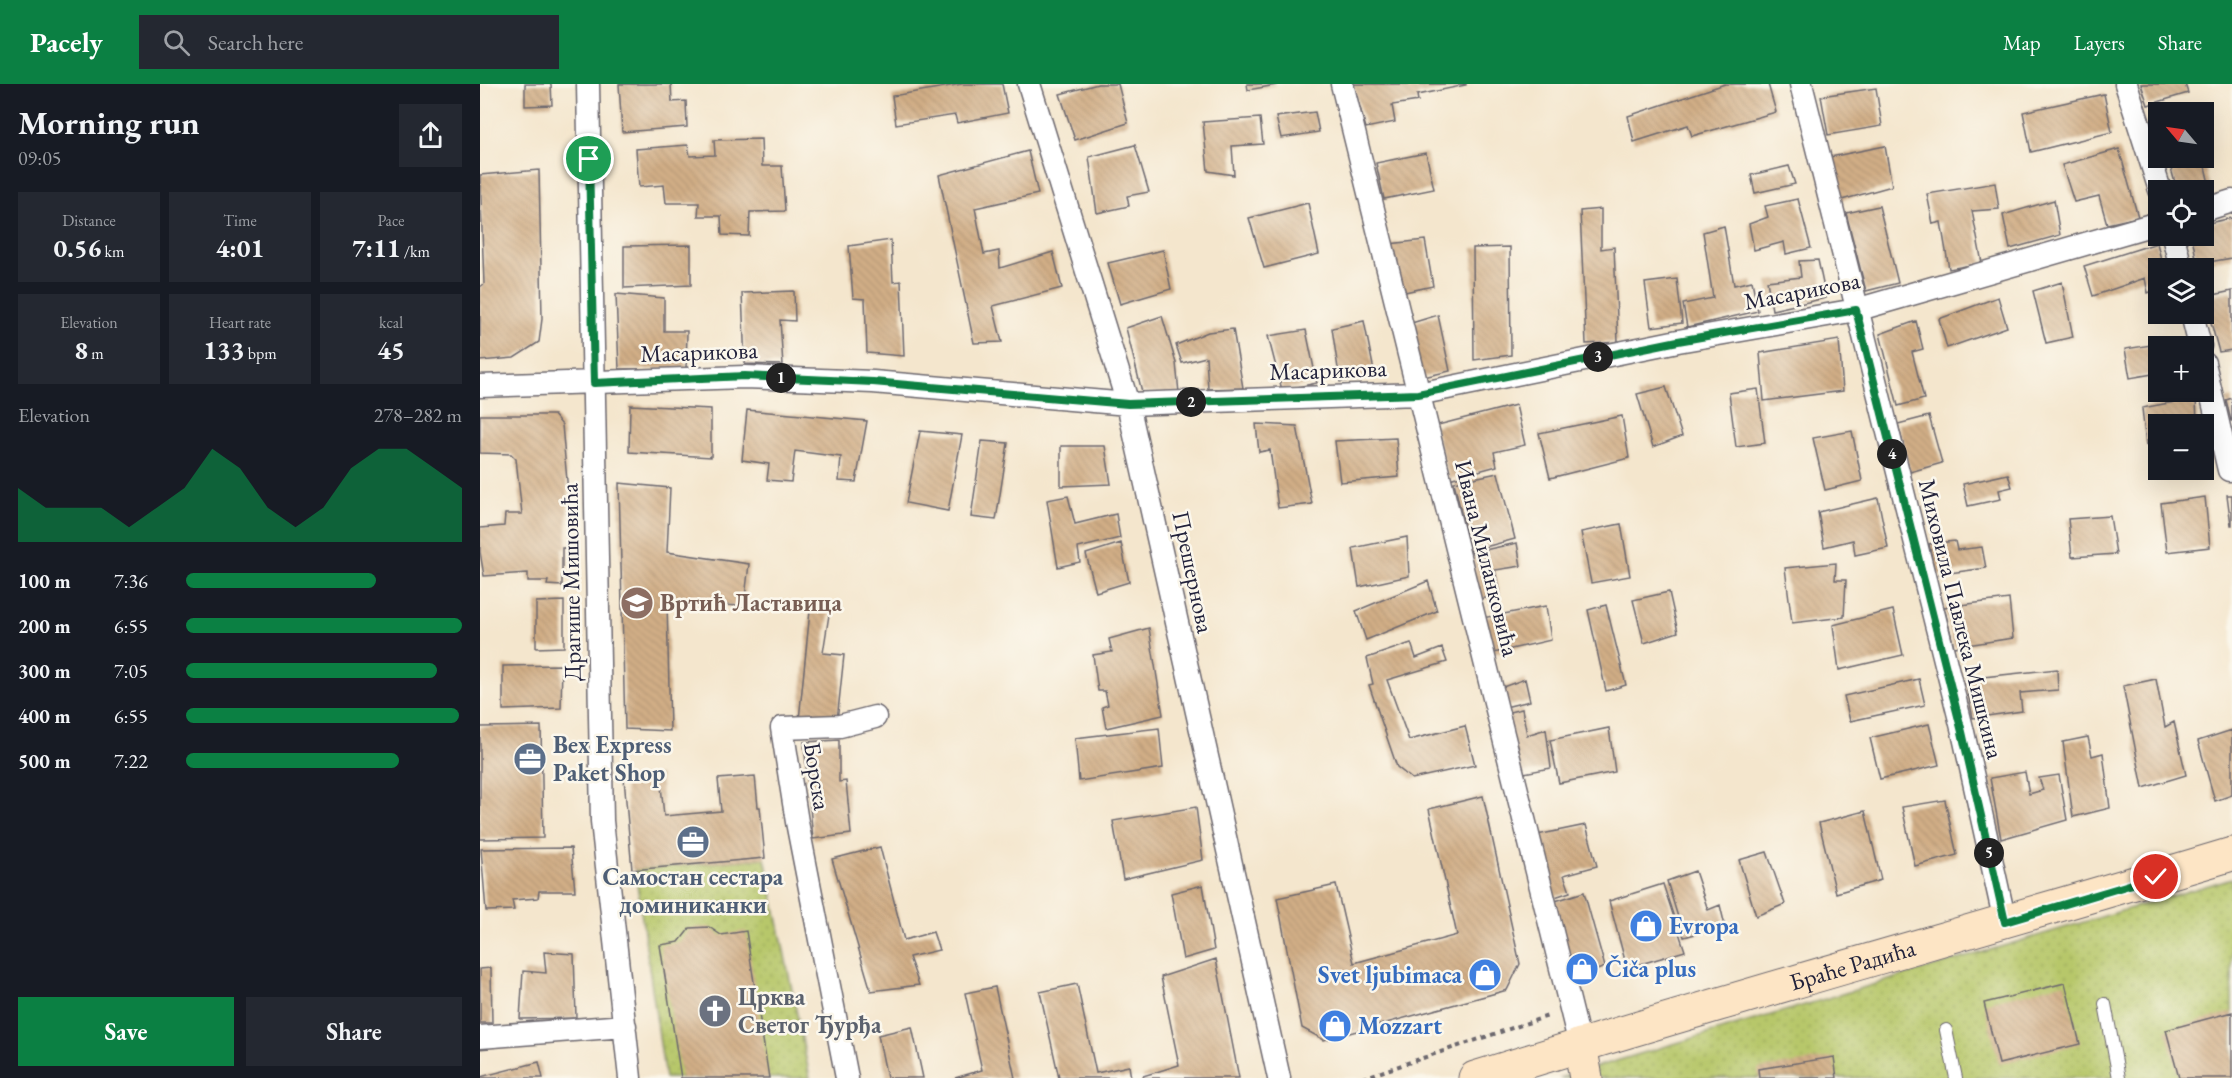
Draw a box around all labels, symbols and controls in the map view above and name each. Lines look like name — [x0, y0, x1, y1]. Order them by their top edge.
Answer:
search box — [139, 15, 559, 69]
text: Pacely — [30, 24, 103, 60]
icon: search — [160, 26, 193, 59]
text: Search here — [208, 28, 303, 57]
text: Map — [2003, 29, 2041, 56]
text: Layers — [2074, 29, 2125, 56]
text: Share — [2158, 29, 2202, 56]
text: Morning run — [18, 101, 200, 144]
north arrow — [2148, 102, 2214, 168]
map controls — [2148, 102, 2214, 480]
button: share — [399, 104, 462, 167]
pin — [563, 133, 614, 184]
icon: arrive — [572, 142, 605, 175]
text: 09:05 — [18, 145, 61, 171]
button: locate — [2148, 180, 2214, 246]
text: Distance — [62, 210, 116, 231]
text: Time — [223, 210, 257, 231]
text: Pace — [378, 210, 404, 231]
text: 0.56 — [54, 231, 101, 265]
text: 4:01 — [216, 231, 264, 265]
text: 7:11 — [352, 231, 401, 265]
text: km — [101, 241, 124, 262]
text: /km — [401, 241, 430, 262]
button: layers — [2148, 258, 2214, 324]
street label: Масарикова — [1741, 264, 1863, 317]
text: Elevation — [60, 312, 118, 333]
text: Heart rate — [209, 312, 271, 333]
text: kcal — [379, 312, 403, 333]
text: 8 — [74, 333, 88, 367]
text: 133 — [203, 333, 245, 367]
text: 45 — [377, 333, 405, 367]
street label: Масарикова — [640, 334, 759, 369]
button: + — [2148, 336, 2214, 402]
pin: 3 — [1583, 342, 1613, 372]
text: m — [88, 343, 104, 364]
text: bpm — [245, 343, 277, 364]
text: 3 — [1594, 346, 1602, 367]
street label: Масарикова — [1269, 352, 1388, 387]
pin: 1 — [766, 363, 796, 393]
text: 1 — [777, 367, 785, 388]
pin: 2 — [1176, 387, 1206, 417]
text: 2 — [1187, 391, 1195, 412]
text: Elevation — [18, 402, 90, 428]
text: 278–282 m — [374, 402, 462, 428]
button: − — [2148, 414, 2214, 480]
pin: 4 — [1877, 439, 1907, 469]
text: 4 — [1888, 443, 1896, 464]
street label: Ивана Миланковића — [1448, 456, 1527, 660]
street label: Миховила Павлека Мишкина — [1912, 476, 2011, 762]
street label: Драгише Мишовића — [553, 482, 588, 681]
street label: Прешернова — [1165, 508, 1222, 636]
text: 100 m — [18, 568, 71, 594]
text: 7:36 — [114, 568, 148, 594]
school or university icon: Вртић Ластавица — [619, 585, 655, 621]
place label: Вртић Ластавица — [660, 587, 843, 618]
text: 200 m — [18, 613, 71, 639]
text: 6:55 — [114, 613, 148, 639]
text: 300 m — [18, 658, 71, 684]
text: 7:05 — [114, 658, 148, 684]
text: 400 m — [18, 703, 71, 729]
text: 6:55 — [114, 703, 148, 729]
place label: Bex Express Paket Shop — [553, 729, 672, 788]
street label: Борска — [797, 740, 838, 813]
office icon: Bex Express Paket Shop — [512, 741, 548, 777]
text: 500 m — [18, 748, 71, 774]
text: 7:22 — [114, 748, 148, 774]
office icon: Самостан сестара доминиканки — [675, 824, 711, 860]
pin: 5 — [1974, 838, 2004, 868]
text: 5 — [1985, 842, 1993, 863]
pin — [2130, 851, 2181, 902]
icon: check — [2139, 860, 2172, 893]
place label: Самостан сестара доминиканки — [603, 861, 784, 920]
shop icon: Evropa — [1628, 908, 1664, 944]
place label: Evropa — [1669, 910, 1740, 941]
street label: Браће Радића — [1786, 932, 1919, 998]
shop icon: Čiča plus — [1564, 951, 1600, 987]
place label: Čiča plus — [1605, 953, 1696, 984]
shop icon: Svet ljubimaca — [1467, 957, 1503, 993]
place label: Svet ljubimaca — [1318, 959, 1462, 991]
place label: Црква Светог Ђурђа — [738, 981, 882, 1041]
church icon: Црква Светог Ђурђа — [697, 993, 733, 1029]
button: Save — [18, 997, 234, 1066]
button: Share — [246, 997, 462, 1066]
shop icon: Mozzart — [1317, 1008, 1353, 1044]
place label: Mozzart — [1358, 1010, 1442, 1041]

